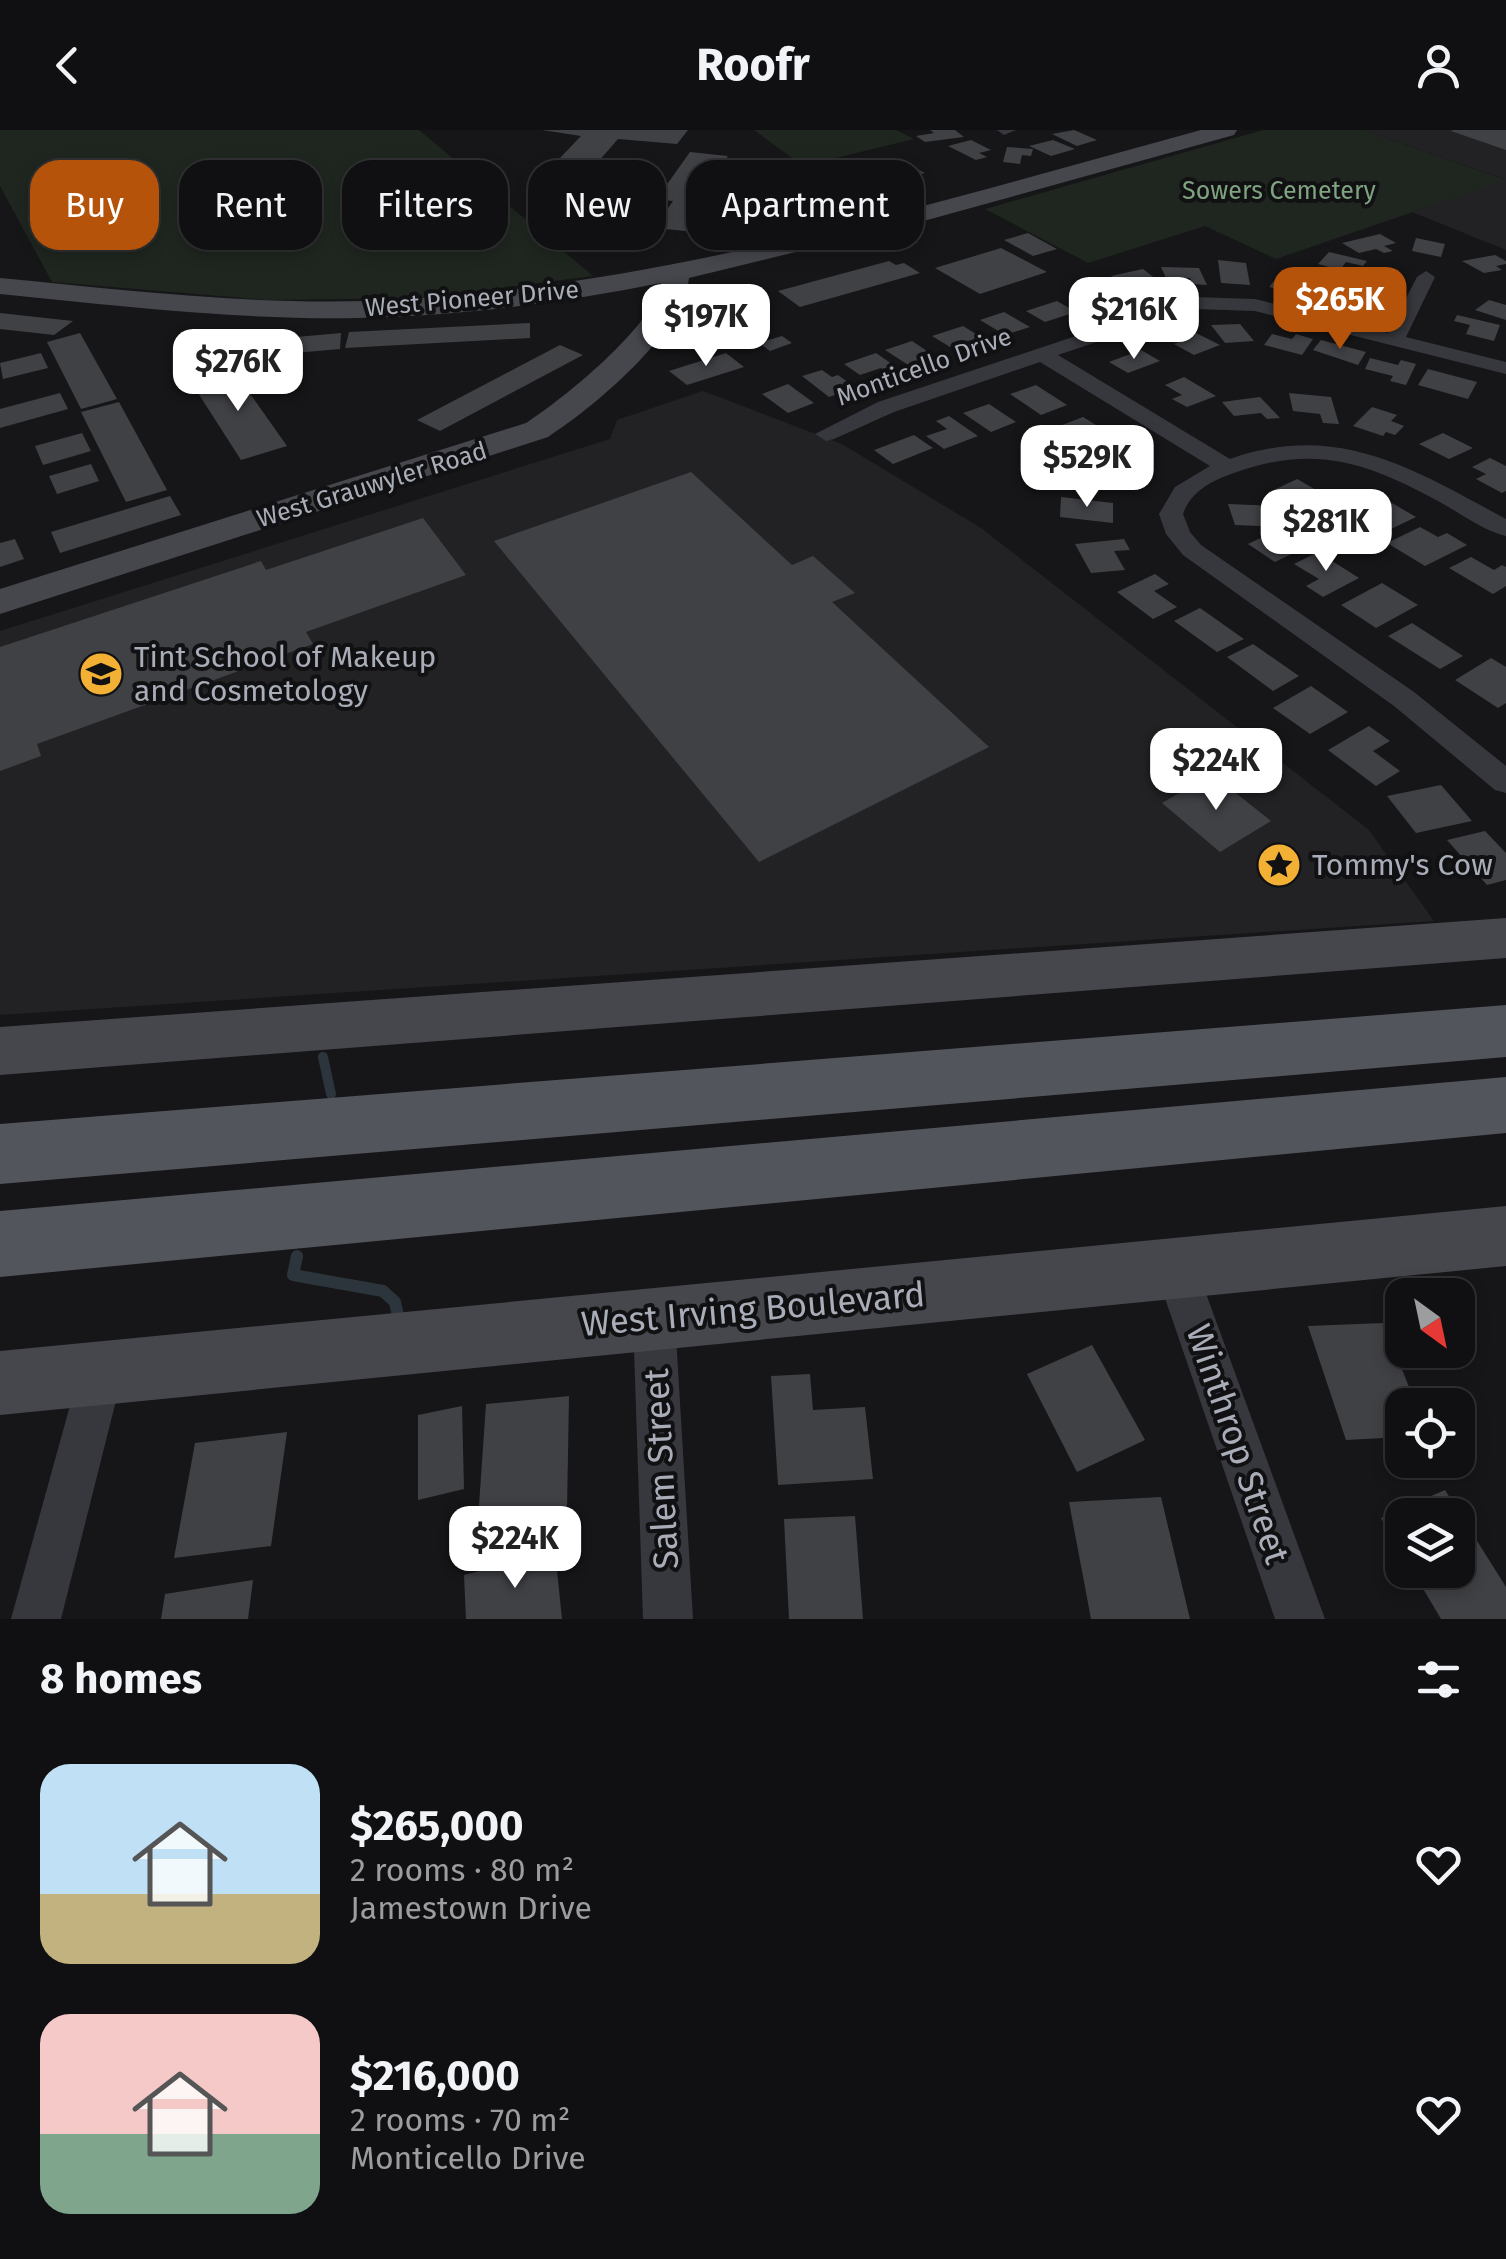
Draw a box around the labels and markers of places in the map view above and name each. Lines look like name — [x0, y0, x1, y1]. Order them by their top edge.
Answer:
pin: $265K — [1270, 267, 1410, 352]
pin: $216K — [1064, 277, 1204, 362]
pin: $197K — [636, 284, 776, 369]
pin: $276K — [168, 329, 308, 414]
pin: $529K — [1017, 425, 1157, 510]
pin: $281K — [1256, 489, 1396, 574]
place label: Tint School of Makeup and Cosmetology — [134, 639, 436, 709]
school or university icon: Tint School of Makeup and Cosmetology — [78, 651, 124, 697]
pin: $224K — [1146, 728, 1286, 813]
place icon: Tommy's Cow — [1256, 842, 1302, 888]
place label: Tommy's Cow — [1312, 847, 1493, 883]
pin: $224K — [445, 1506, 585, 1591]

